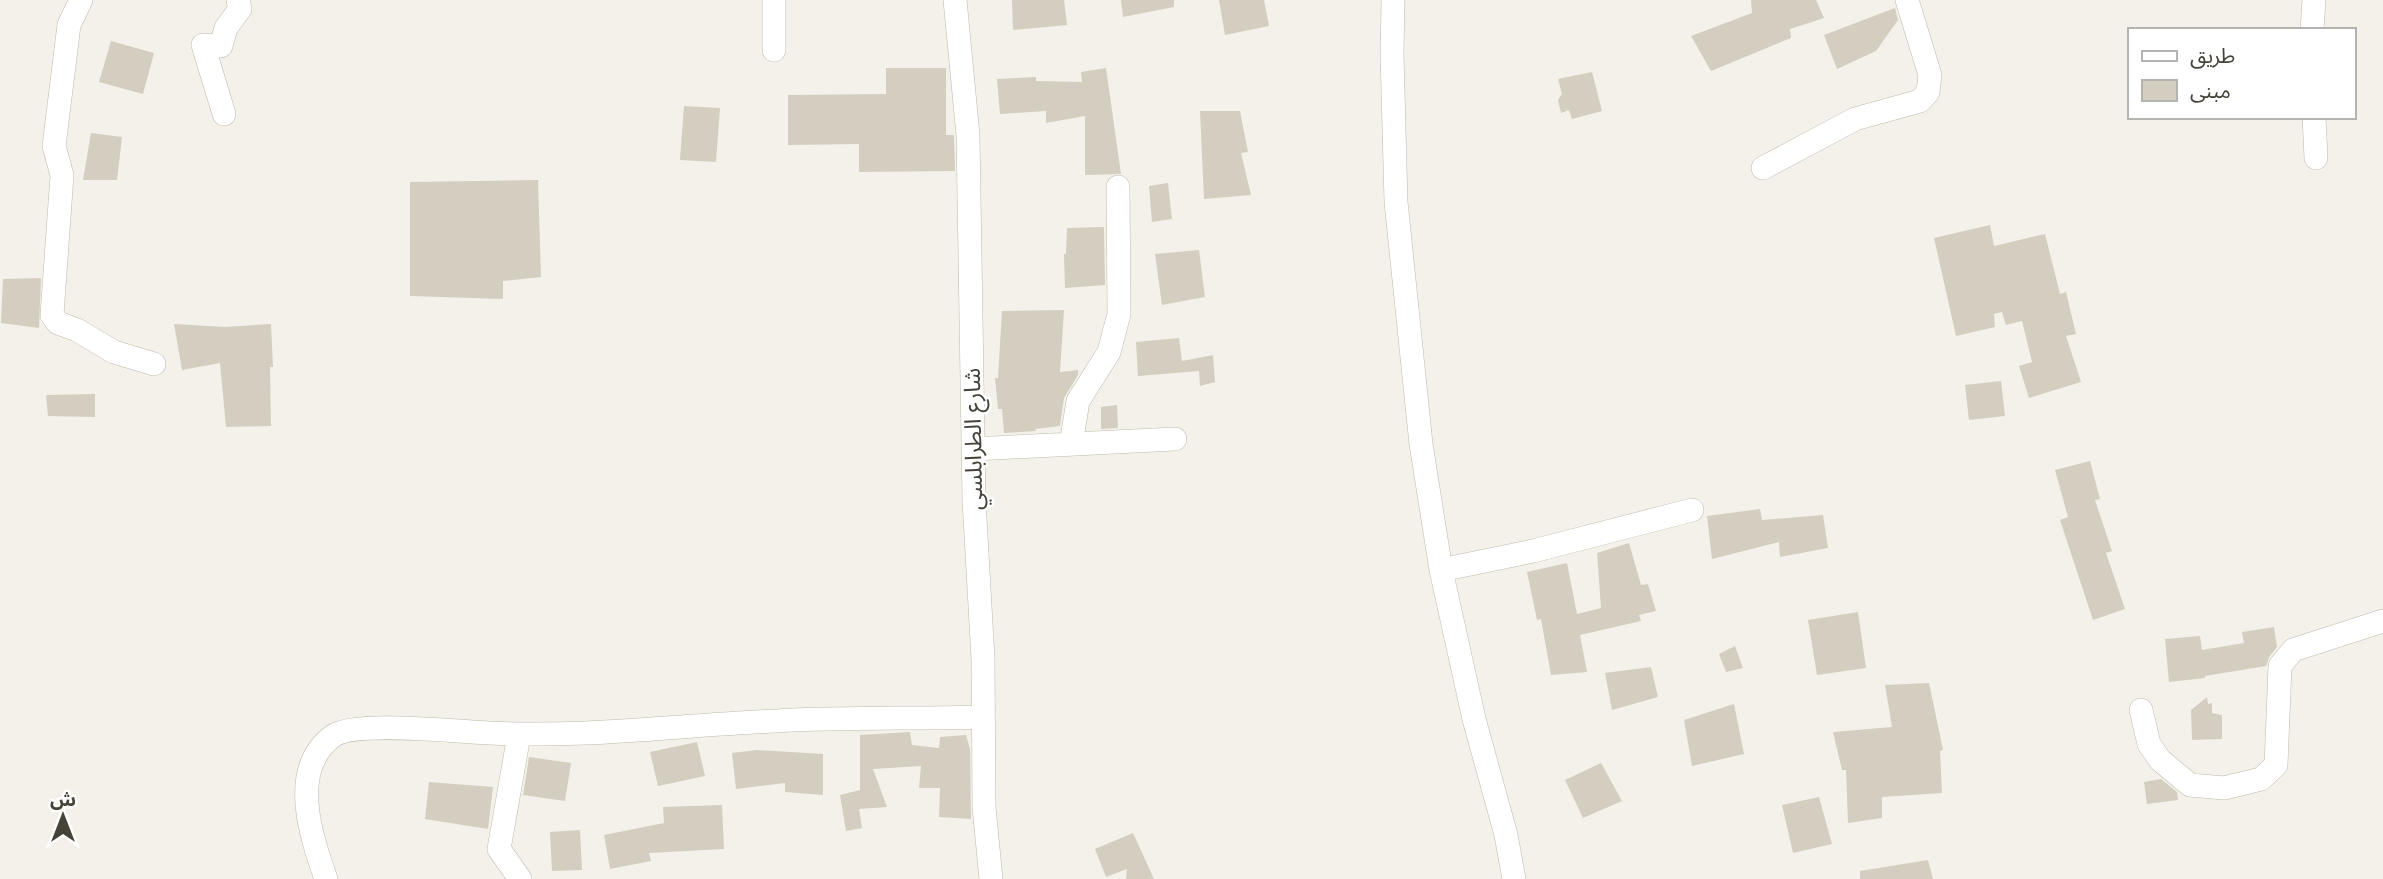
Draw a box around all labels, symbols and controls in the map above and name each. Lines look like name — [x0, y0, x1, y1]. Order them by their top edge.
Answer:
legend — [2128, 28, 2355, 119]
text: طريق — [2190, 44, 2235, 69]
text: مبنى — [2190, 79, 2231, 104]
street label: شارع الطرابلسي — [959, 368, 992, 510]
north arrow — [28, 781, 98, 851]
text: ش — [50, 789, 76, 811]

